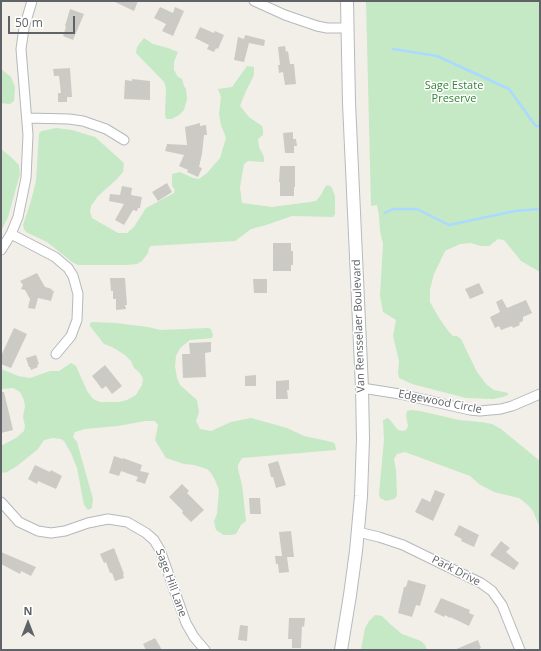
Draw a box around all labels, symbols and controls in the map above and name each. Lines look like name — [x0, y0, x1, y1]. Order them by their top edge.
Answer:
scale bar — [10, 8, 77, 34]
text: 50 m — [15, 14, 43, 31]
park label: Sage Estate Preserve — [425, 79, 483, 105]
street label: Van Rensselaer Boulevard — [350, 259, 368, 393]
street label: Edgewood Circle — [397, 387, 483, 417]
street label: Sage Hill Lane — [153, 547, 189, 619]
street label: Park Drive — [429, 553, 483, 589]
north arrow — [8, 603, 48, 643]
text: N — [24, 603, 32, 618]

